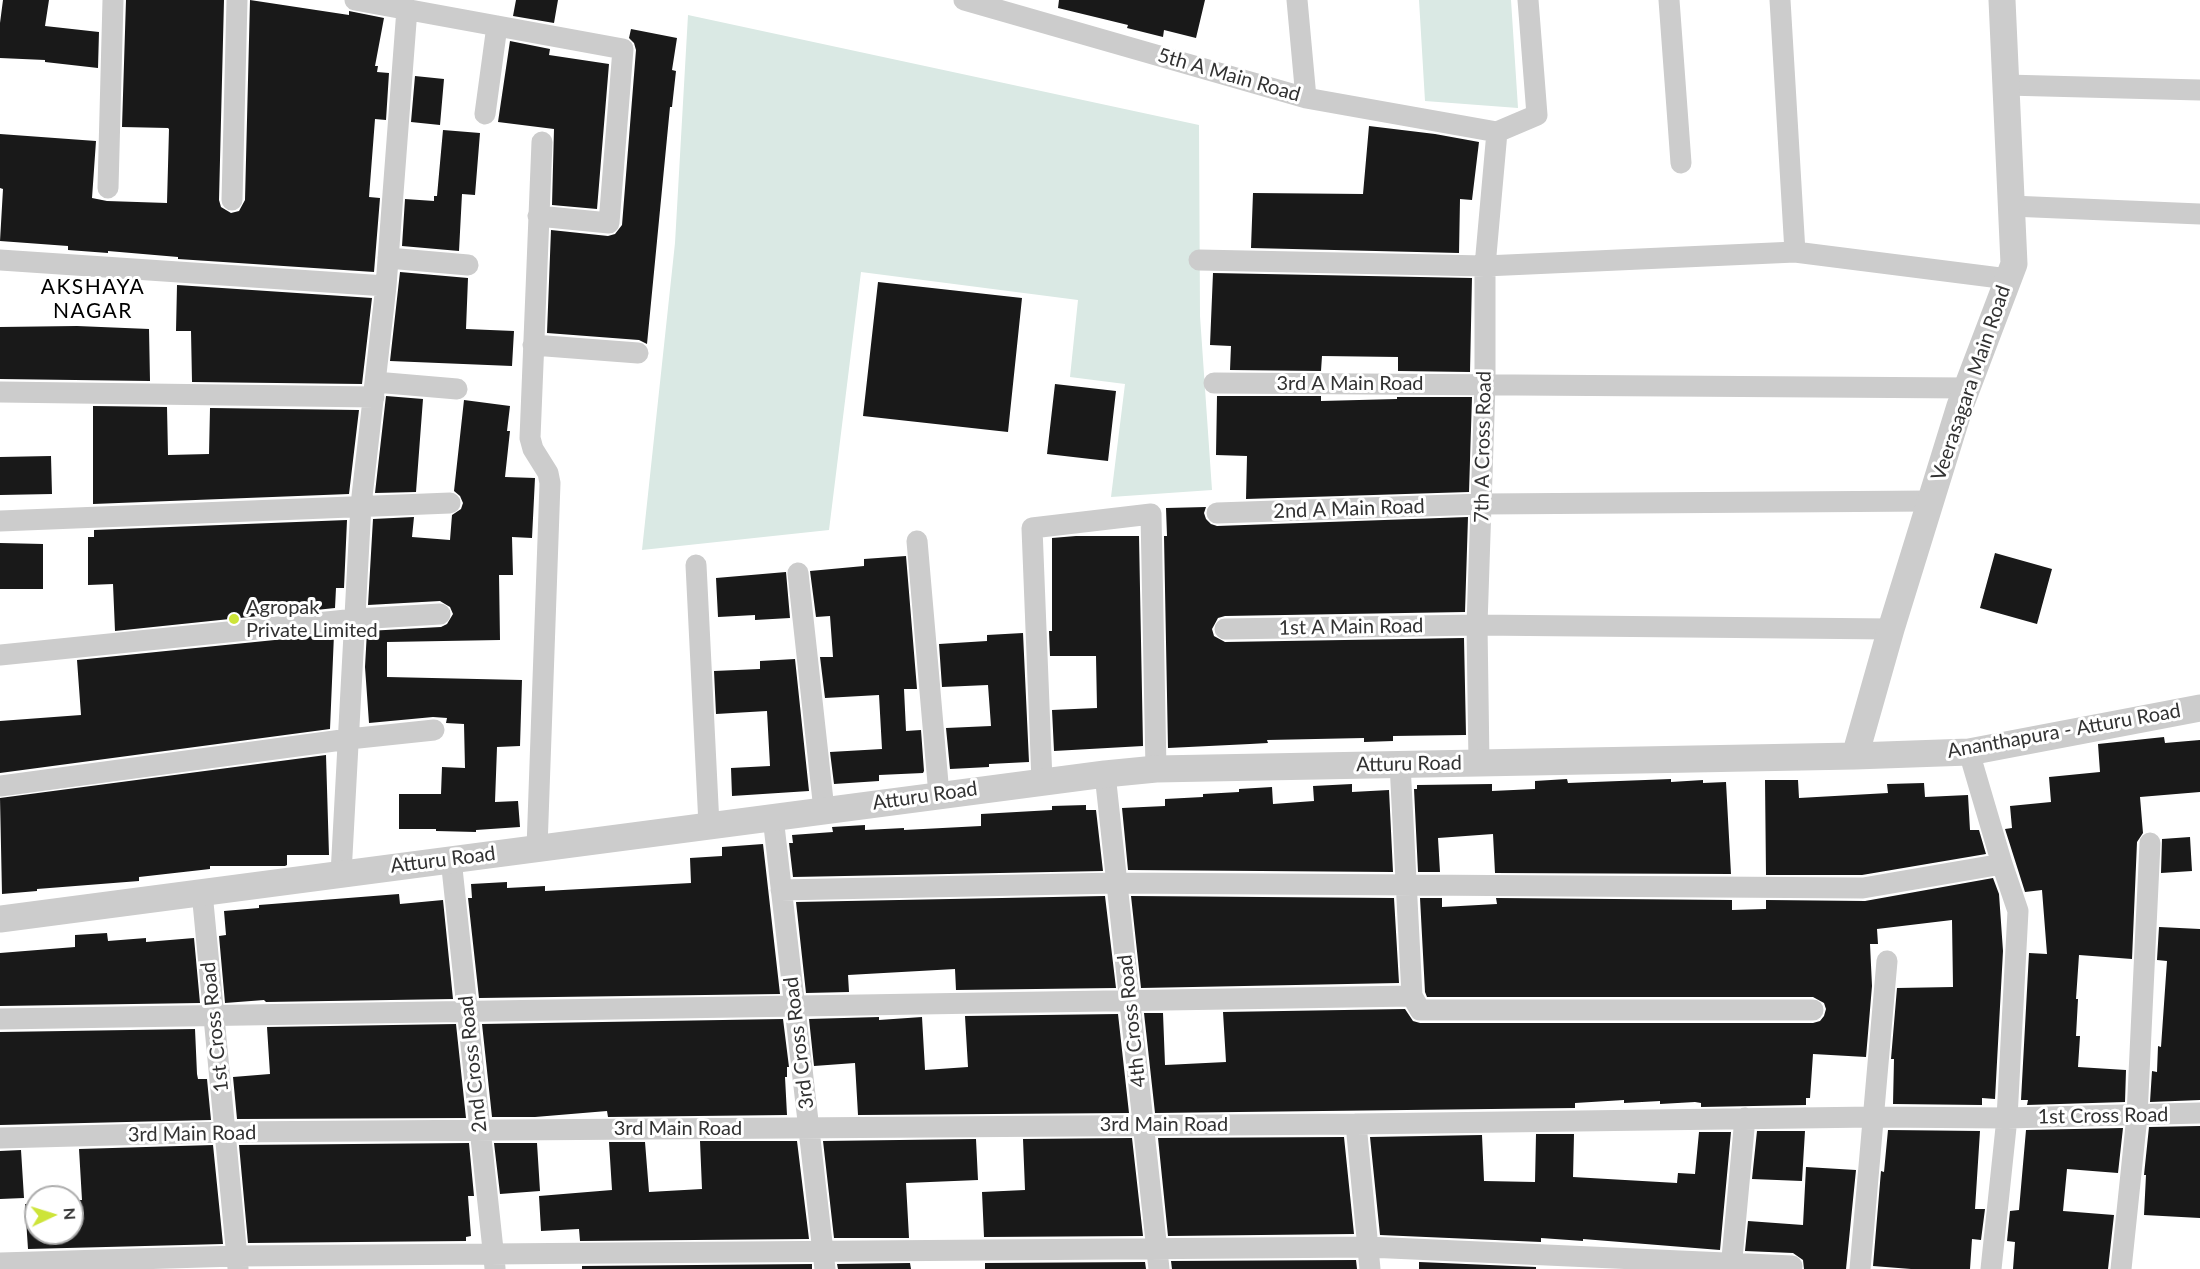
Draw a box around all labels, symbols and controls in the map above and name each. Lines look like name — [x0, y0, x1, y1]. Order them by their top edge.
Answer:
street label: 5th A Main Road — [1155, 43, 1303, 107]
district label: AKSHAYA NAGAR — [41, 274, 145, 324]
street label: Veerasagara Main Road — [1926, 282, 2016, 484]
street label: 7th A Cross Road — [1470, 371, 1496, 523]
street label: 3rd A Main Road — [1276, 372, 1424, 396]
street label: 2nd A Main Road — [1273, 494, 1425, 524]
place label: Agropak Private Limited — [246, 596, 378, 643]
marker: Agropak Private Limited — [227, 612, 241, 626]
street label: 1st A Main Road — [1278, 614, 1424, 640]
street label: Ananthapura - Atturu Road — [1945, 699, 2183, 763]
street label: Atturu Road — [1356, 751, 1462, 777]
street label: Atturu Road — [871, 777, 979, 815]
street label: Atturu Road — [389, 842, 497, 878]
street label: 4th Cross Road — [1113, 953, 1151, 1089]
street label: 1st Cross Road — [196, 961, 234, 1093]
street label: 3rd Cross Road — [779, 975, 819, 1111]
street label: 2nd Cross Road — [454, 994, 492, 1134]
street label: 1st Cross Road — [2037, 1103, 2169, 1129]
street label: 3rd Main Road — [1100, 1113, 1228, 1137]
street label: 3rd Main Road — [614, 1117, 742, 1141]
street label: 3rd Main Road — [128, 1121, 256, 1147]
north arrow — [24, 1185, 84, 1245]
text: N — [61, 1207, 80, 1221]

